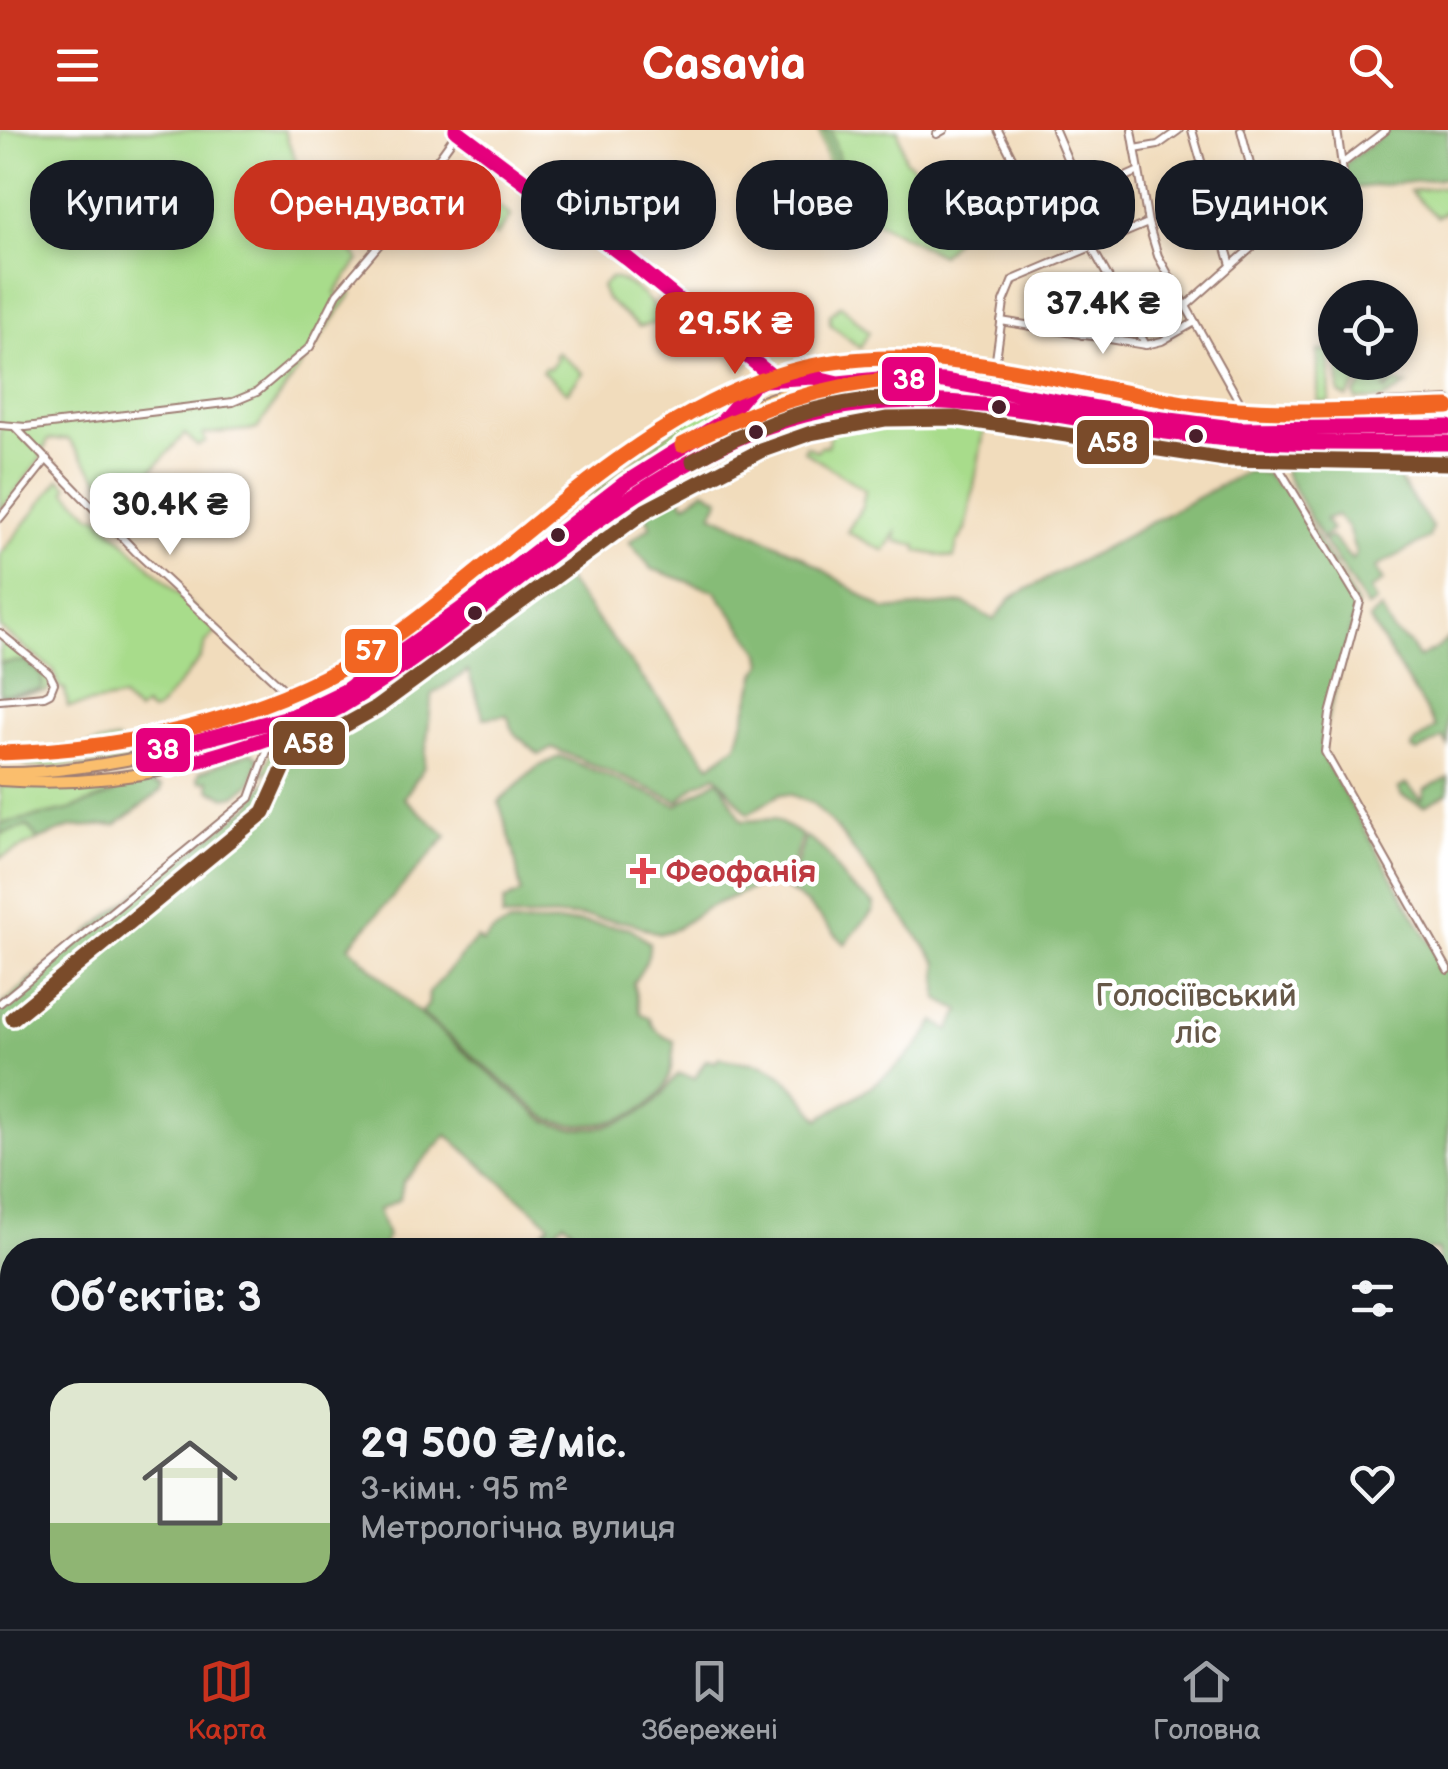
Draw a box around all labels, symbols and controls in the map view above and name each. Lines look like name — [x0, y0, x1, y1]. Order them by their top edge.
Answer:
icon: menu — [50, 38, 105, 93]
text: Casavia — [642, 38, 806, 93]
icon: search — [1343, 38, 1398, 93]
chip: Купити — [30, 160, 214, 250]
chip: Орендувати — [234, 160, 501, 250]
chip: Фільтри — [521, 160, 716, 250]
chip: Нове — [736, 160, 888, 250]
chip: Квартира — [908, 160, 1135, 250]
chip: Будинок — [1155, 160, 1363, 250]
pin: 37.4K ₴ — [1011, 272, 1195, 357]
map controls — [1318, 280, 1418, 380]
button: locate — [1318, 280, 1418, 380]
text: 37.4K ₴ — [1046, 285, 1160, 324]
pin: 29.5K ₴ — [643, 292, 827, 377]
text: 29.5K ₴ — [677, 305, 793, 344]
line badge: 38 — [880, 355, 937, 403]
text: 38 — [892, 364, 926, 397]
unlabelled marker — [989, 397, 1009, 417]
line badge: А58 — [1075, 418, 1151, 466]
unlabelled marker — [746, 422, 766, 442]
unlabelled marker — [1186, 426, 1206, 446]
text: А58 — [1087, 427, 1138, 460]
pin: 30.4K ₴ — [78, 473, 262, 558]
text: 30.4K ₴ — [112, 486, 228, 525]
unlabelled marker — [548, 525, 568, 545]
unlabelled marker — [465, 603, 485, 623]
line badge: 57 — [343, 627, 400, 675]
text: 57 — [355, 635, 387, 668]
line badge: А58 — [271, 719, 347, 767]
line badge: 38 — [134, 726, 192, 774]
text: А58 — [283, 728, 334, 761]
text: 38 — [146, 734, 180, 767]
place label: Феофанія — [666, 853, 817, 892]
marker: Феофанія — [630, 858, 656, 884]
park label: Голосіївський ліс — [1095, 977, 1297, 1053]
icon: filters — [1345, 1271, 1400, 1326]
text: Об’єктів: 3 — [50, 1273, 261, 1324]
text: 29 500 ₴/міс. — [360, 1419, 626, 1470]
icon: home — [130, 1423, 250, 1543]
icon: heart — [1345, 1456, 1400, 1511]
text: 3-кімн. · 95 m² — [360, 1470, 568, 1509]
text: Метрологічна вулиця — [360, 1509, 676, 1548]
tab: Карта — [188, 1654, 266, 1747]
tab: Збережені — [641, 1654, 778, 1747]
tab: Головна — [1153, 1654, 1260, 1747]

